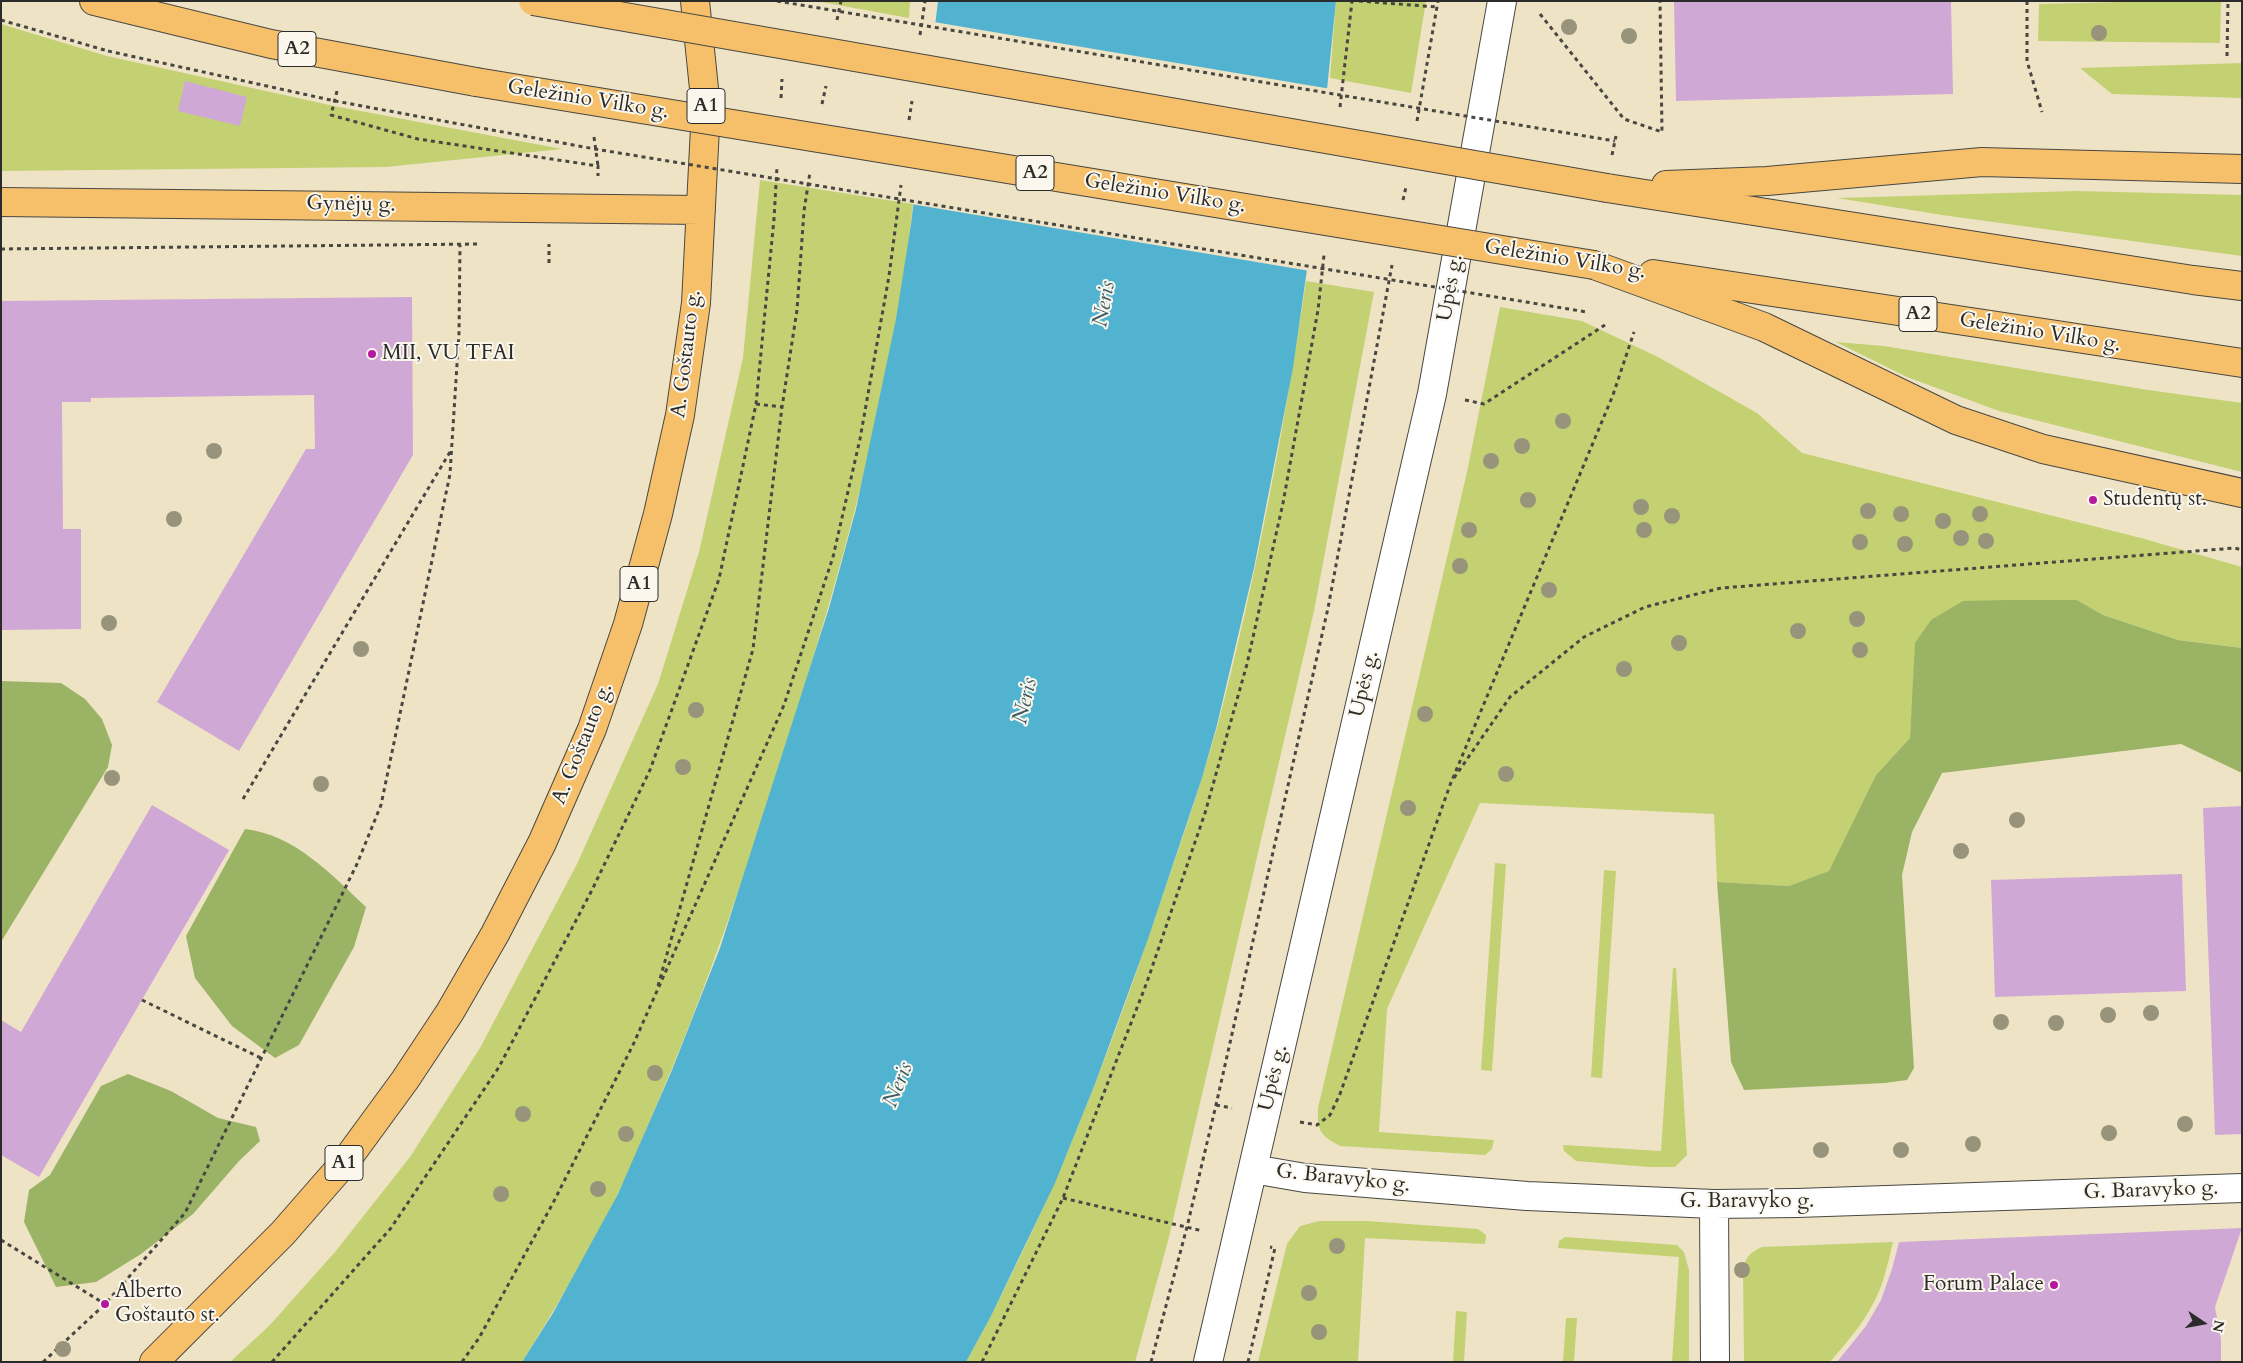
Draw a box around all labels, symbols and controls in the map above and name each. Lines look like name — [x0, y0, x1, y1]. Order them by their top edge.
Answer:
road number: A2 — [278, 32, 316, 66]
street label: Geležinio Vilko g. — [505, 75, 671, 125]
road number: A1 — [687, 88, 725, 124]
road number: A2 — [1016, 156, 1054, 190]
street label: Geležinio Vilko g. — [1082, 169, 1248, 219]
street label: Gynėjų g. — [306, 192, 396, 218]
street label: Geležinio Vilko g. — [1482, 235, 1648, 285]
street label: Upės g. — [1433, 253, 1469, 323]
water label: Neris — [1088, 279, 1122, 329]
street label: A. Goštauto g. — [667, 289, 707, 419]
road number: A2 — [1899, 296, 1937, 332]
street label: Geležinio Vilko g. — [1957, 308, 2123, 358]
place label: MII, VU TFAI — [382, 341, 515, 367]
marker: MII, VU TFAI — [366, 348, 378, 360]
place label: Studentų st. — [2103, 487, 2207, 513]
marker: Studentų st. — [2087, 494, 2099, 506]
road number: A1 — [620, 566, 658, 602]
street label: Upės g. — [1345, 648, 1385, 720]
water label: Neris — [1008, 675, 1044, 727]
street label: A. Goštauto g. — [547, 680, 619, 808]
street label: Upės g. — [1254, 1042, 1294, 1114]
water label: Neris — [878, 1059, 920, 1111]
road number: A1 — [325, 1146, 363, 1180]
street label: G. Baravyko g. — [1275, 1159, 1411, 1199]
street label: G. Baravyko g. — [2083, 1176, 2219, 1206]
street label: G. Baravyko g. — [1680, 1189, 1814, 1215]
place label: Forum Palace — [1923, 1272, 2044, 1298]
place label: Alberto Goštauto st. — [115, 1279, 220, 1329]
marker: Forum Palace — [2048, 1279, 2060, 1291]
marker: Alberto Goštauto st. — [99, 1298, 111, 1310]
north arrow — [2178, 1298, 2228, 1348]
text: N — [2208, 1318, 2229, 1334]

